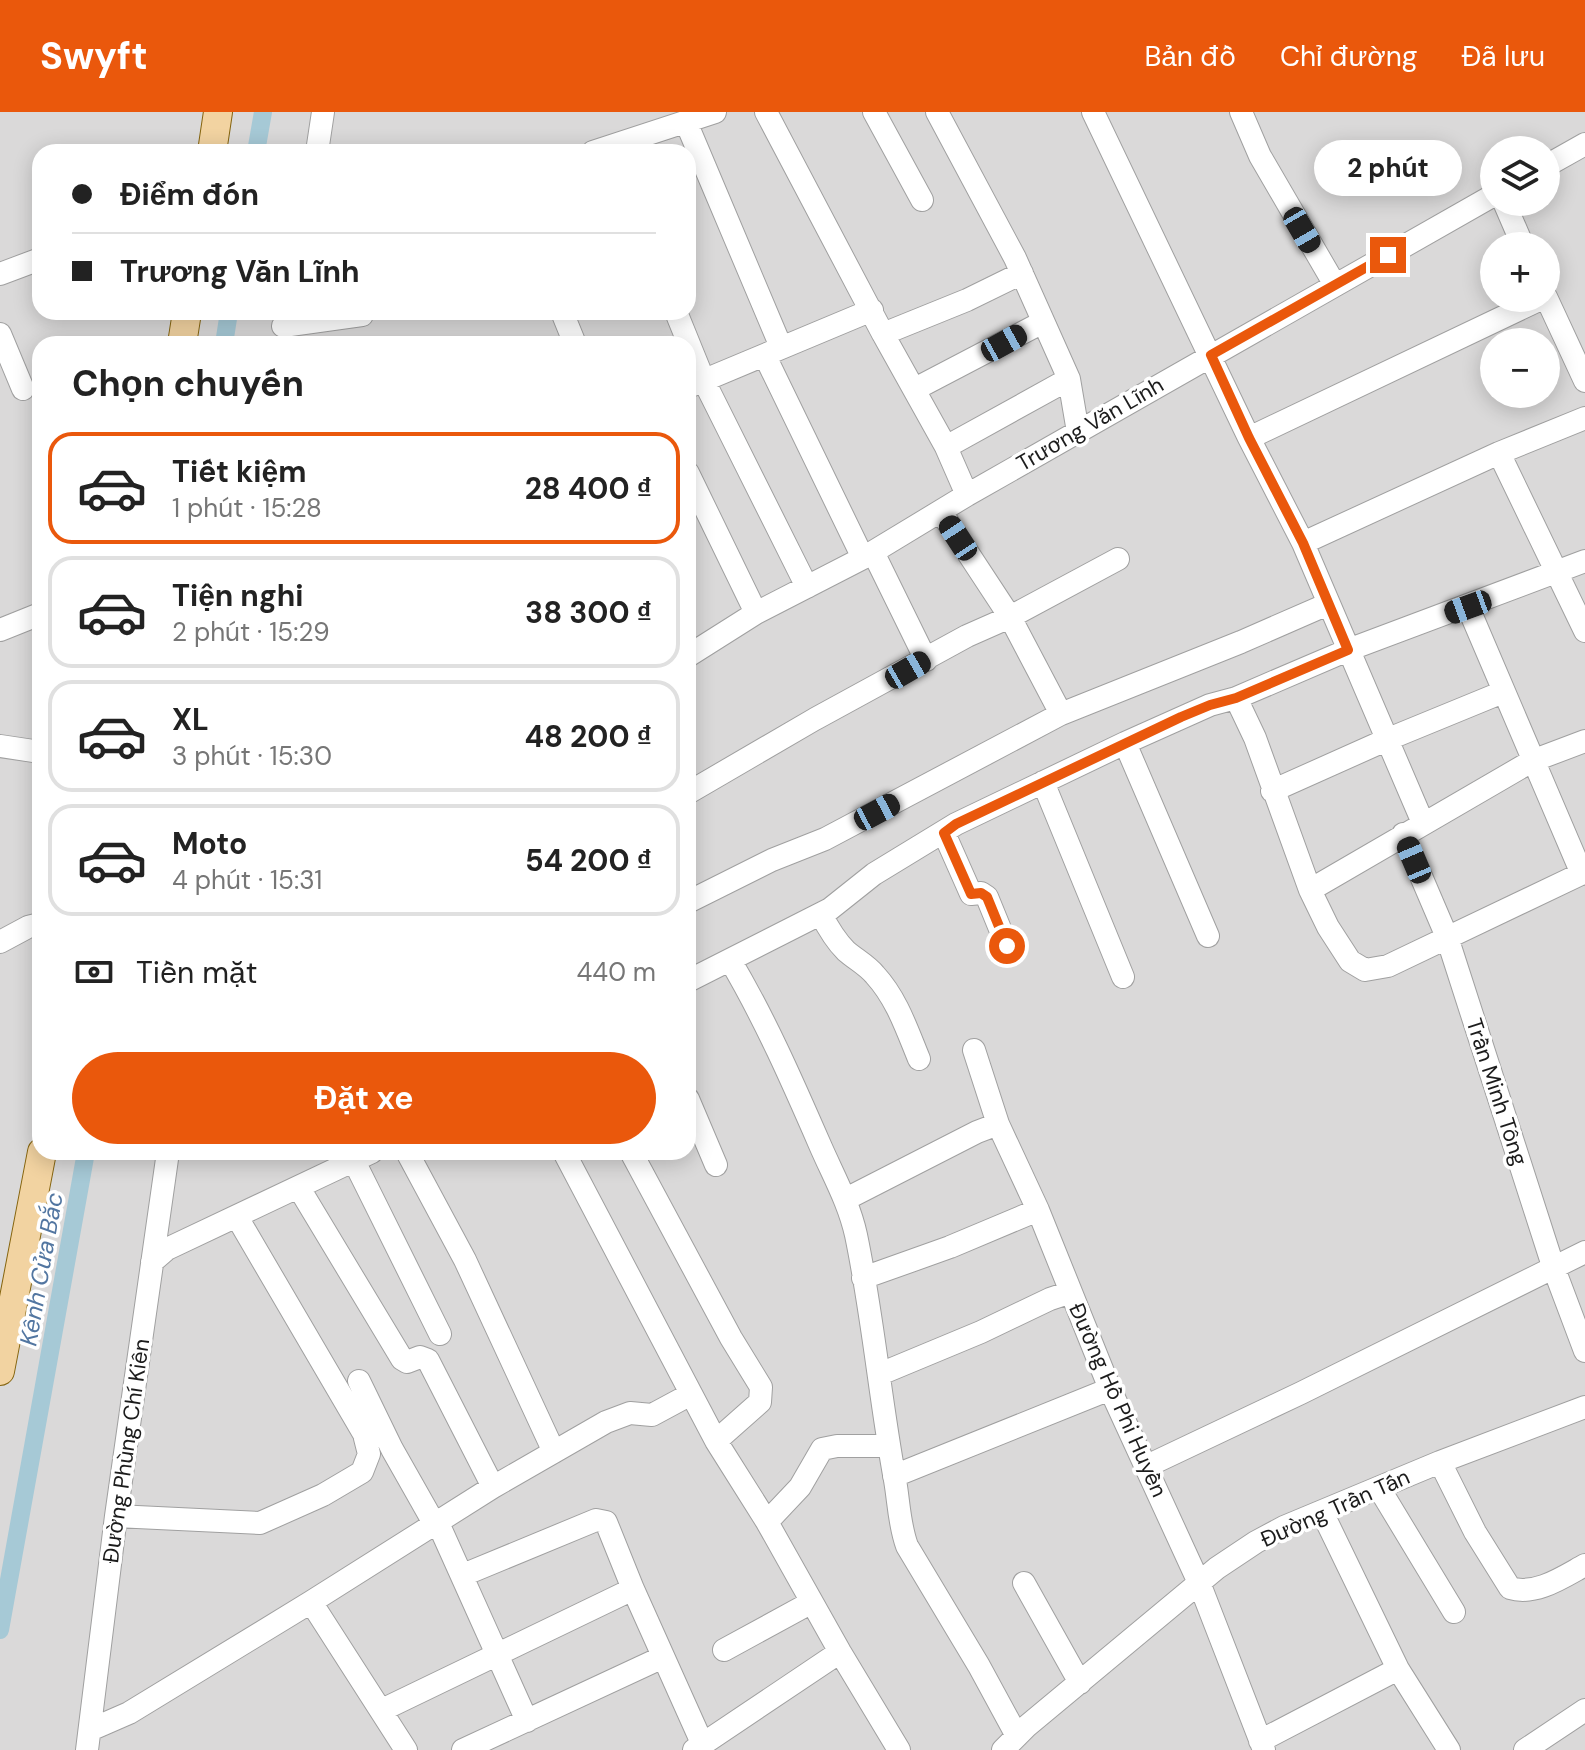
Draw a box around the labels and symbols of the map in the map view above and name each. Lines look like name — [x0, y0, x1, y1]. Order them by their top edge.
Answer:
callout: 2 phút — [1314, 139, 1462, 195]
car — [1280, 203, 1324, 257]
route end — [1370, 237, 1406, 273]
car — [977, 321, 1031, 365]
street label: Trương Văn Lĩnh — [1011, 370, 1169, 478]
car — [935, 511, 981, 565]
car — [1441, 588, 1495, 626]
car — [881, 648, 935, 692]
car — [850, 790, 904, 834]
car — [1394, 833, 1434, 887]
route start — [989, 928, 1025, 964]
street label: Trần Minh Tông — [1460, 1015, 1534, 1169]
water label: Kênh Cửa Bắc — [12, 1190, 70, 1348]
street label: Đường Hồ Phi Huyền — [1062, 1298, 1174, 1502]
street label: Đường Phùng Chí Kiên — [96, 1337, 156, 1565]
street label: Đường Trần Tấn — [1256, 1462, 1414, 1554]

